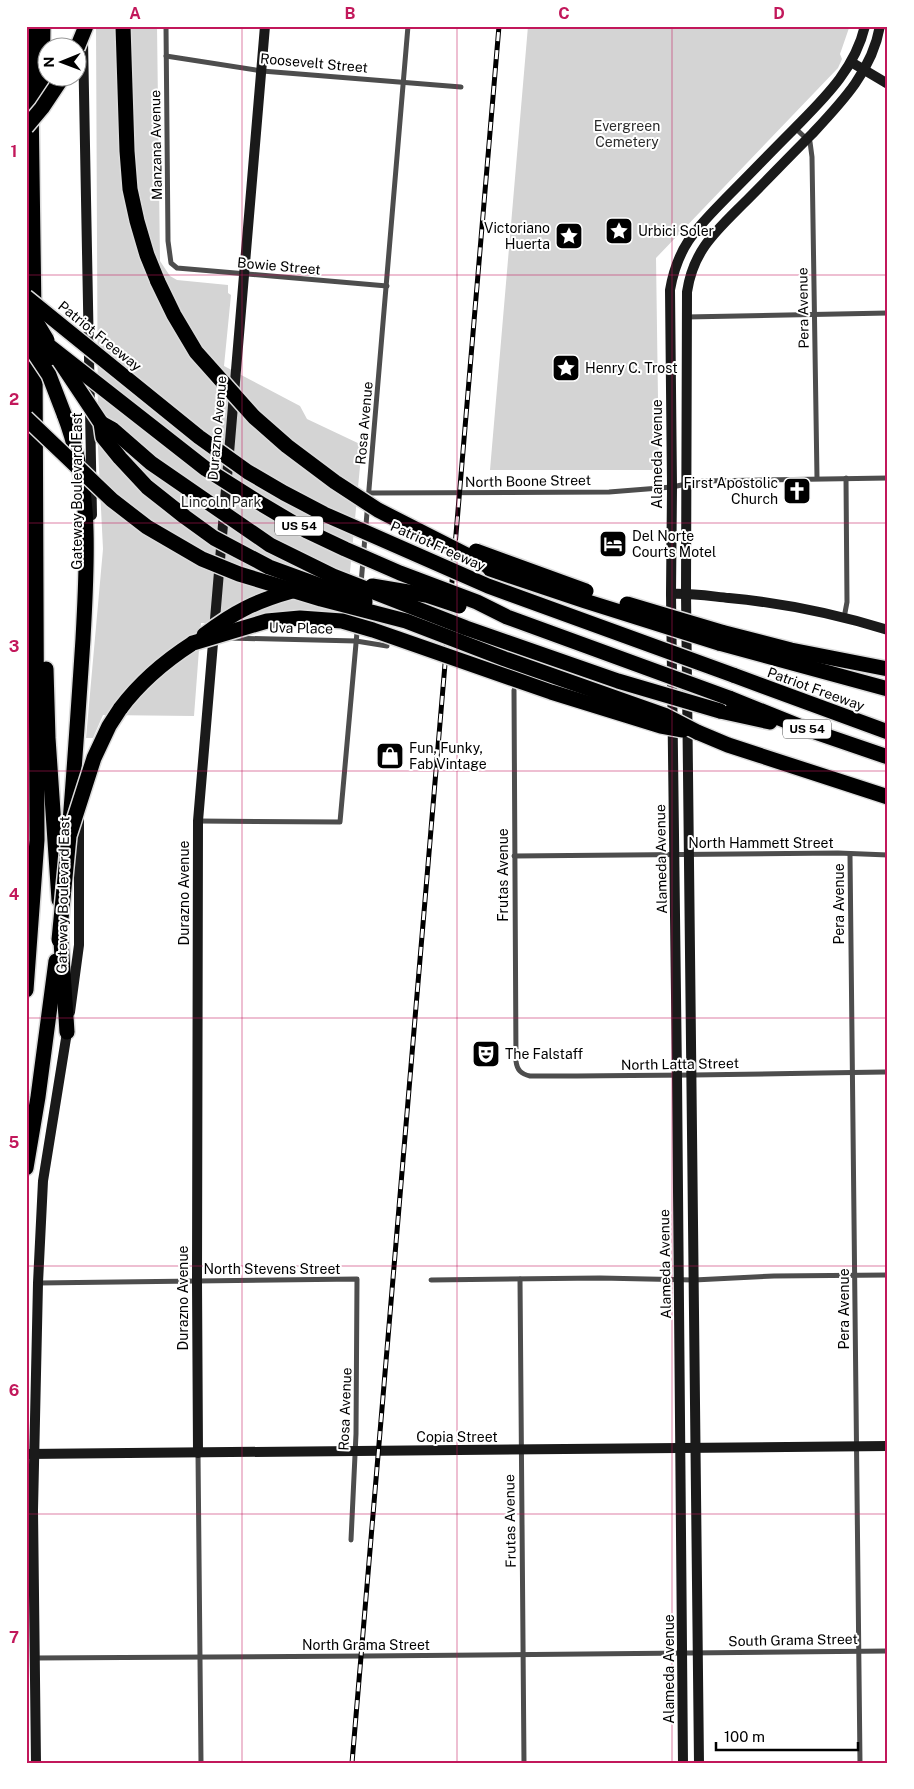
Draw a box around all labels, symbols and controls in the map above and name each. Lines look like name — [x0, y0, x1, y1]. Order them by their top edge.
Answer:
text: A — [129, 4, 141, 23]
text: B — [345, 4, 356, 23]
text: C — [558, 4, 570, 23]
text: D — [773, 4, 785, 23]
north arrow — [38, 38, 88, 88]
street label: Roosevelt Street — [259, 50, 369, 76]
text: N — [41, 57, 57, 68]
street label: Manzana Avenue — [147, 90, 165, 200]
park label: Evergreen Cemetery — [594, 118, 660, 150]
text: 1 — [11, 142, 17, 161]
place icon: Urbici Soler — [604, 216, 634, 246]
place label: Victoriano Huerta — [484, 220, 550, 252]
place icon: Victoriano Huerta — [554, 221, 584, 251]
place label: Urbici Soler — [638, 223, 714, 239]
street label: Bowie Street — [237, 254, 321, 278]
street label: Pera Avenue — [794, 267, 812, 349]
street label: Patriot Freeway — [55, 298, 145, 375]
place icon: Henry C. Trost — [551, 353, 581, 383]
place label: Henry C. Trost — [585, 360, 678, 376]
street label: Durazno Avenue — [204, 375, 230, 481]
street label: Rosa Avenue — [352, 381, 376, 465]
text: 2 — [9, 390, 19, 409]
street label: Alameda Avenue — [649, 399, 665, 509]
street label: Gateway Boulevard East — [69, 412, 85, 570]
street label: North Boone Street — [465, 472, 591, 490]
place label: First Apostolic Church — [683, 475, 778, 507]
church icon: First Apostolic Church — [782, 476, 812, 506]
park label: Lincoln Park — [181, 494, 261, 510]
road number: US 54 — [275, 516, 323, 536]
street label: Patriot Freeway — [388, 518, 488, 574]
place label: Del Norte Courts Motel — [632, 528, 716, 560]
hotel icon: Del Norte Courts Motel — [598, 529, 628, 559]
street label: Uva Place — [269, 619, 333, 637]
text: 3 — [9, 637, 19, 656]
street label: Patriot Freeway — [765, 664, 867, 714]
road number: US 54 — [783, 720, 831, 739]
place label: Fun, Funky, Fab Vintage — [409, 740, 487, 772]
shop icon: Fun, Funky, Fab Vintage — [375, 741, 405, 771]
street label: Alameda Avenue — [652, 804, 670, 914]
street label: Gateway Boulevard East — [54, 816, 72, 974]
street label: Frutas Avenue — [495, 828, 511, 922]
street label: North Hammett Street — [688, 835, 834, 851]
street label: Durazno Avenue — [176, 840, 192, 945]
street label: Pera Avenue — [831, 863, 847, 945]
text: 4 — [9, 885, 20, 904]
theatre icon: The Falstaff — [471, 1039, 501, 1069]
place label: The Falstaff — [505, 1046, 584, 1062]
street label: North Latta Street — [621, 1055, 739, 1073]
text: 5 — [9, 1133, 20, 1152]
street label: Alameda Avenue — [656, 1209, 674, 1319]
street label: Durazno Avenue — [175, 1245, 191, 1350]
street label: North Stevens Street — [204, 1261, 340, 1277]
street label: Pera Avenue — [836, 1268, 852, 1350]
street label: Rosa Avenue — [336, 1367, 354, 1451]
text: 6 — [9, 1381, 19, 1400]
street label: Copia Street — [416, 1429, 498, 1445]
street label: Frutas Avenue — [501, 1474, 519, 1568]
street label: Alameda Avenue — [661, 1614, 677, 1724]
text: 7 — [9, 1628, 19, 1647]
street label: South Grama Street — [728, 1631, 858, 1649]
street label: North Grama Street — [302, 1637, 430, 1653]
scale bar — [716, 1719, 859, 1751]
text: 100 m — [724, 1728, 765, 1745]

